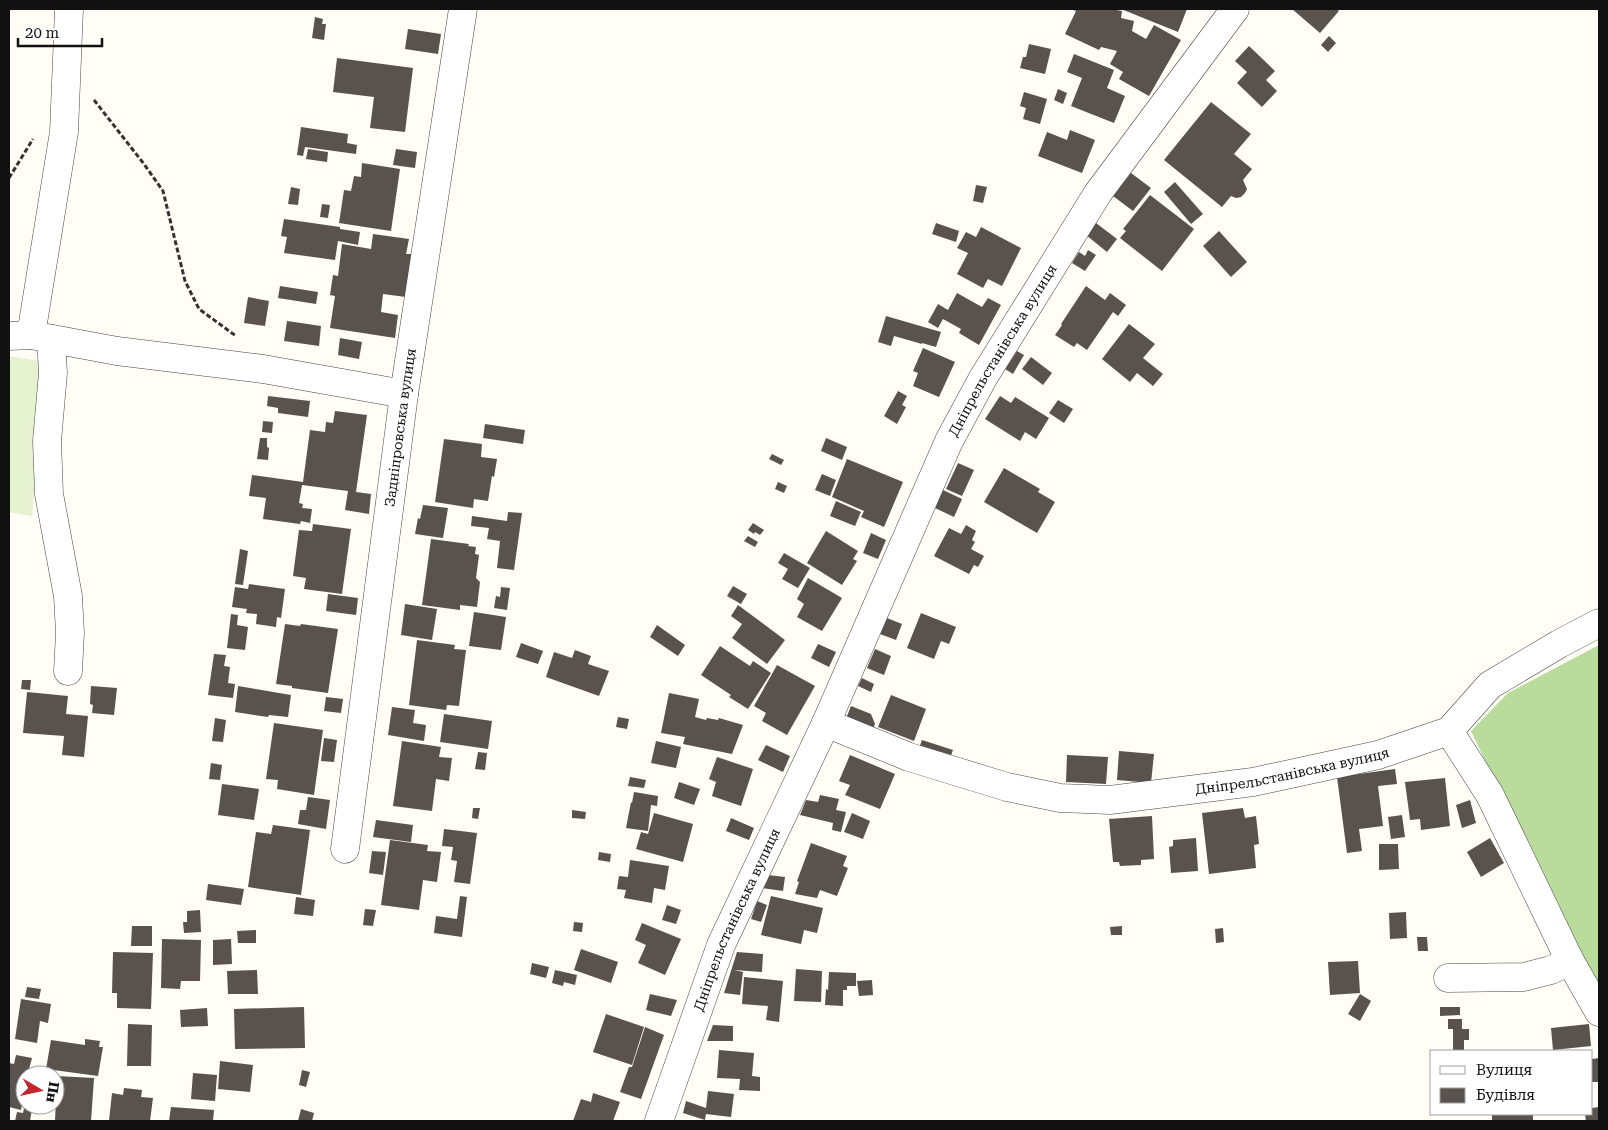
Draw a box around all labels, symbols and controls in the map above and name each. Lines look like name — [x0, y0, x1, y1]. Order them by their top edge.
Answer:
scale bar — [18, 15, 101, 47]
text: 20 m — [25, 24, 60, 42]
street label: Дніпрельстанівська вулиця — [945, 261, 1060, 439]
street label: Задніпровська вулиця — [381, 347, 419, 508]
street label: Дніпрельстанівська вулиця — [1194, 744, 1391, 797]
street label: Дніпрельстанівська вулиця — [690, 826, 783, 1013]
legend — [1430, 1050, 1593, 1115]
text: Вулиця — [1476, 1061, 1532, 1079]
north arrow — [15, 1065, 65, 1115]
text: Пн — [43, 1080, 62, 1104]
text: Будівля — [1476, 1086, 1535, 1104]

